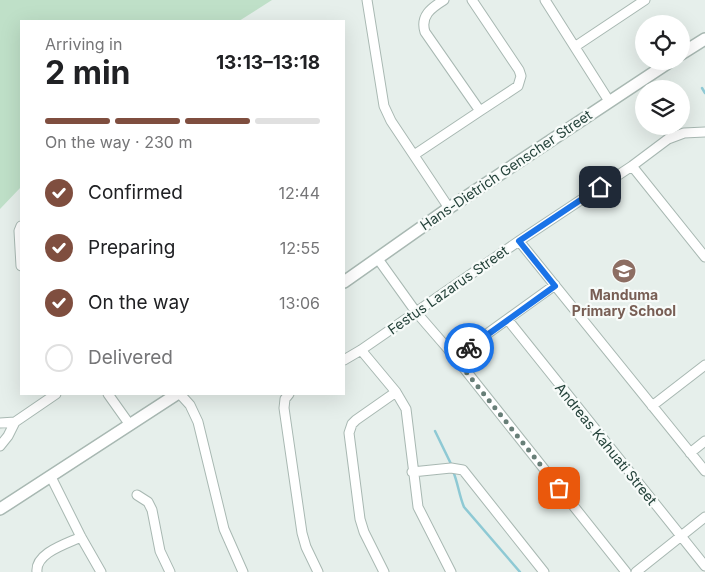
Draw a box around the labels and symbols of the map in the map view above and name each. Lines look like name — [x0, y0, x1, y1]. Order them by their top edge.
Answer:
street label: Hans-Dietrich Genscher Street — [417, 106, 595, 233]
pin — [579, 166, 621, 208]
street label: Festus Lazarus Street — [384, 241, 512, 338]
school or university icon: Manduma Primary School — [611, 258, 637, 284]
place label: Manduma Primary School — [572, 286, 676, 319]
courier — [444, 323, 494, 373]
street label: Andreas Kahuati Street — [552, 379, 661, 508]
pin — [538, 467, 580, 509]

